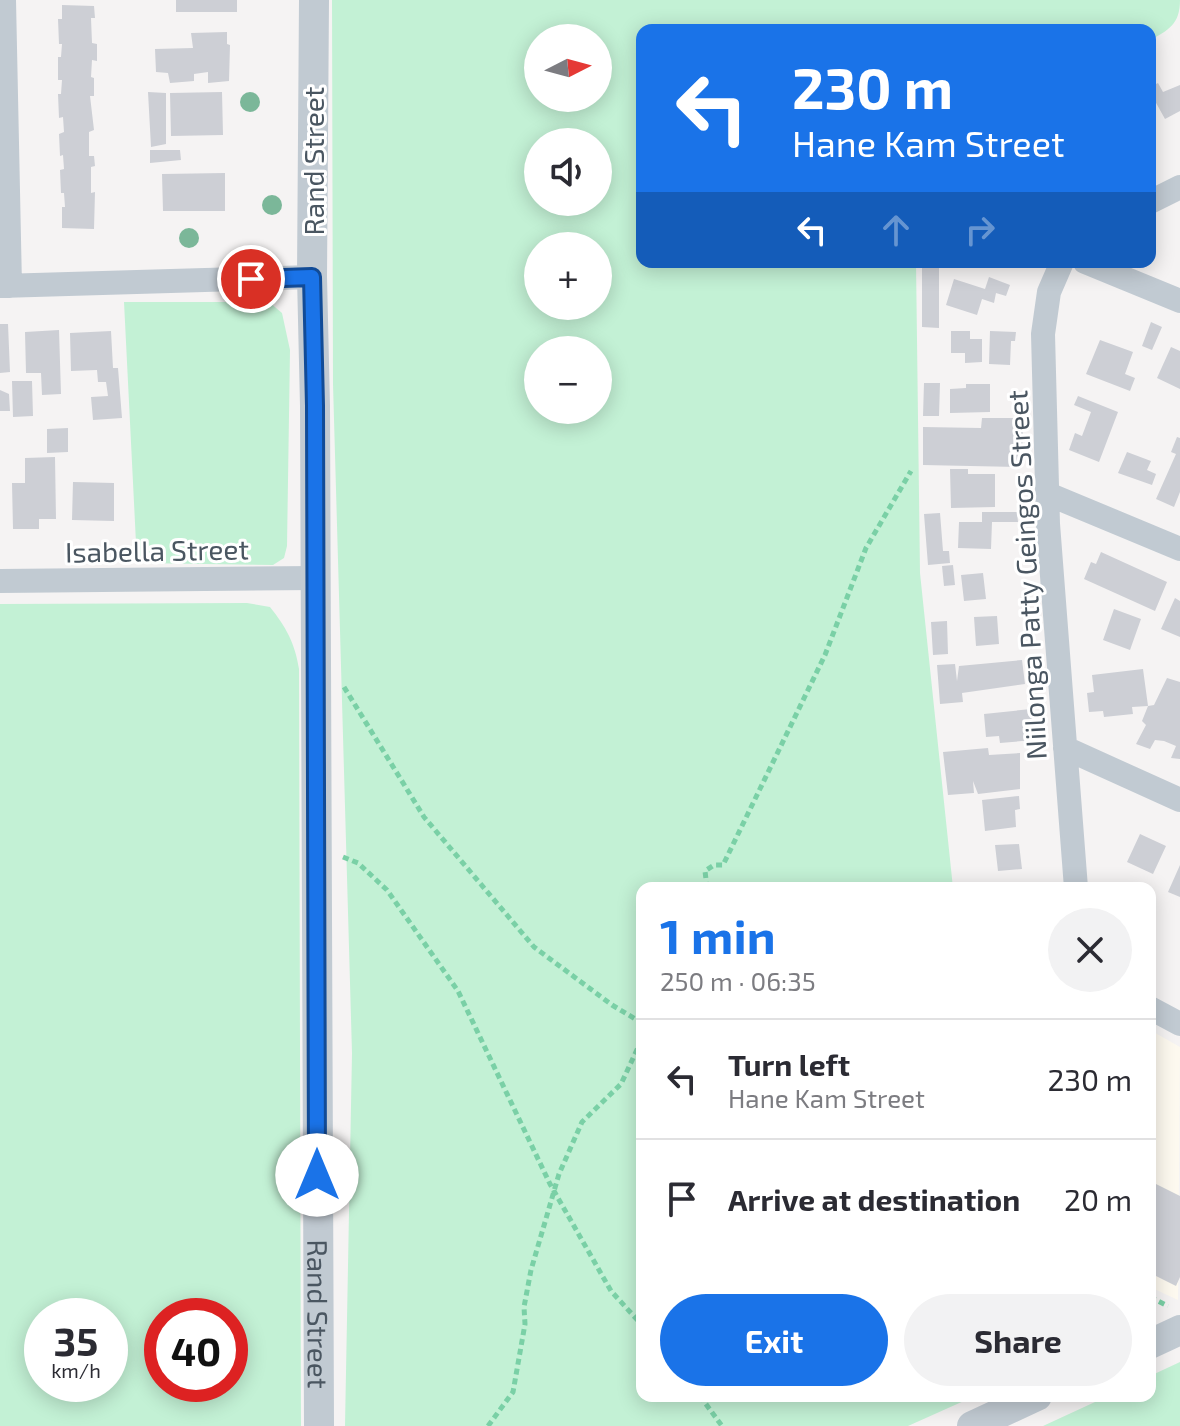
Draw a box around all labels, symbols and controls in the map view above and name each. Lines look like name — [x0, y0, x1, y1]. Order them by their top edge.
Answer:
north arrow — [524, 24, 612, 112]
map controls — [524, 24, 612, 424]
text: 230 m — [792, 53, 953, 120]
icon: left — [660, 56, 764, 160]
street label: Rand Street — [296, 86, 330, 236]
text: Hane Kam Street — [792, 121, 1065, 164]
button: sound — [524, 128, 612, 216]
icon: left — [790, 208, 834, 252]
icon: ahead — [874, 208, 918, 252]
icon: right — [958, 208, 1002, 252]
button: + — [524, 232, 612, 320]
pin — [217, 245, 285, 313]
icon: arrive — [229, 257, 273, 301]
button: − — [524, 336, 612, 424]
street label: Niilonga Patty Geingos Street — [999, 389, 1053, 761]
street label: Isabella Street — [65, 531, 249, 569]
text: 1 min — [660, 906, 776, 964]
button: close — [1048, 908, 1132, 992]
text: 250 m · 06:35 — [660, 965, 816, 996]
text: Turn left — [728, 1046, 850, 1082]
icon: left — [660, 1057, 704, 1101]
text: 230 m — [1047, 1061, 1132, 1097]
text: Hane Kam Street — [728, 1082, 925, 1113]
position arrow — [275, 1133, 359, 1217]
icon: arrive — [660, 1177, 704, 1221]
text: Arrive at destination — [728, 1181, 1020, 1217]
text: 20 m — [1064, 1181, 1132, 1217]
street label: Rand Street — [301, 1239, 336, 1389]
button: Exit — [660, 1294, 888, 1386]
button: Share — [904, 1294, 1132, 1386]
speed limit sign: 40 — [144, 1298, 248, 1402]
text: 35 — [54, 1316, 98, 1364]
text: km/h — [51, 1358, 101, 1382]

